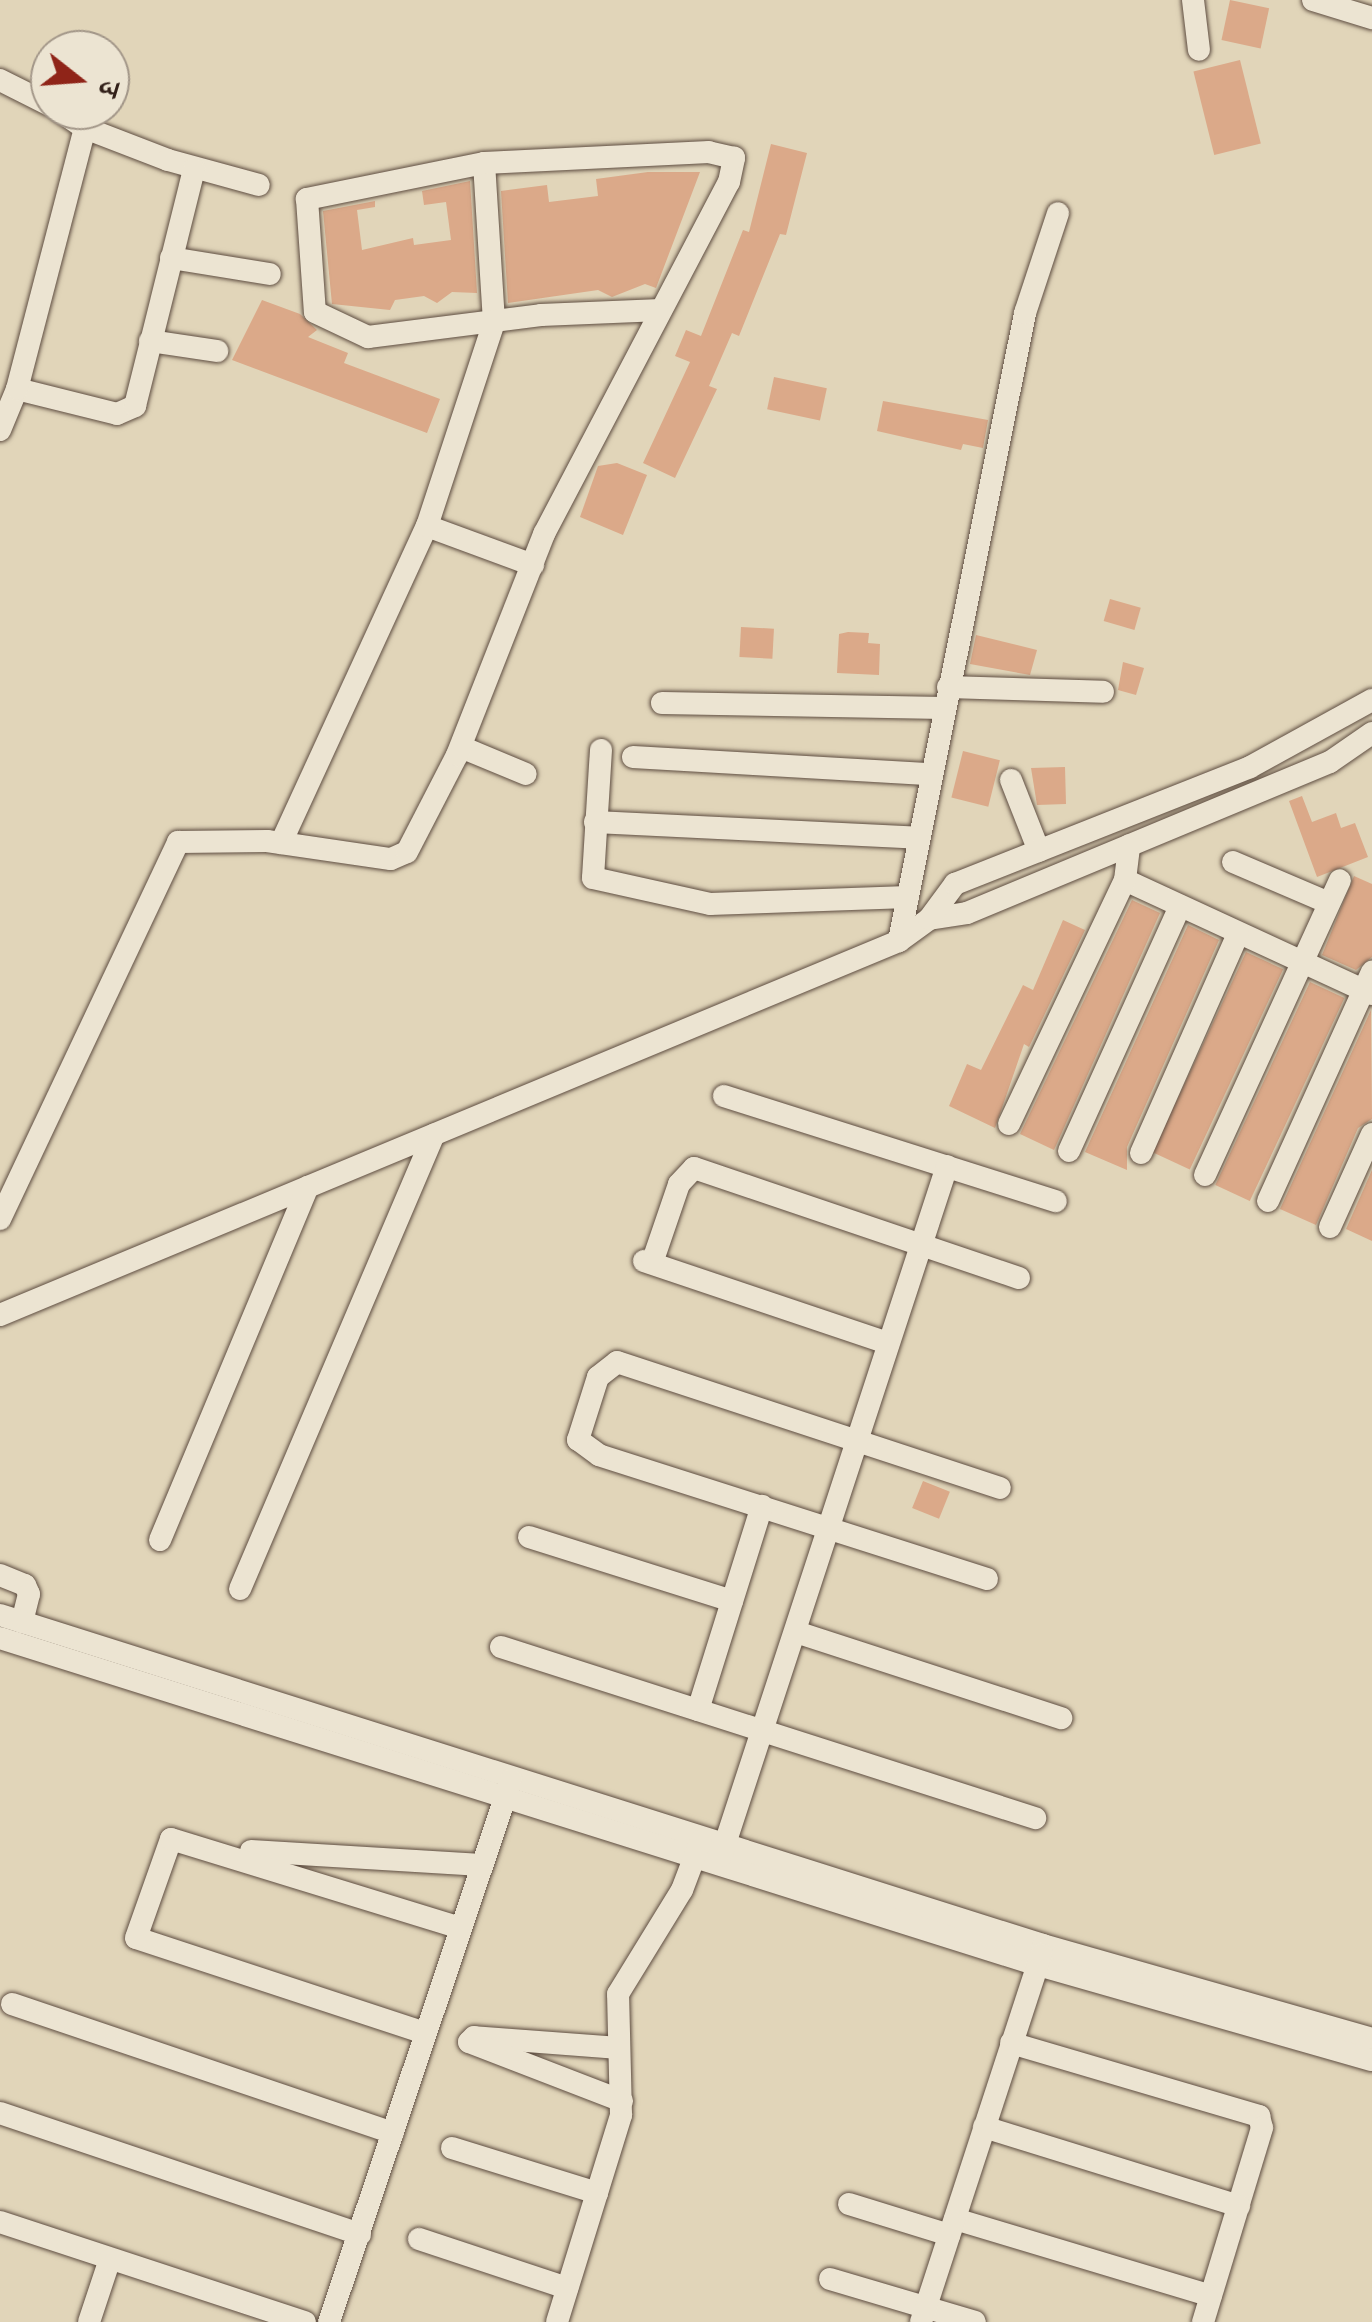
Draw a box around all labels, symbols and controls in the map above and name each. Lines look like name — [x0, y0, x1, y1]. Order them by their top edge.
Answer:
north arrow — [30, 30, 130, 130]
text: उ — [91, 77, 122, 99]

